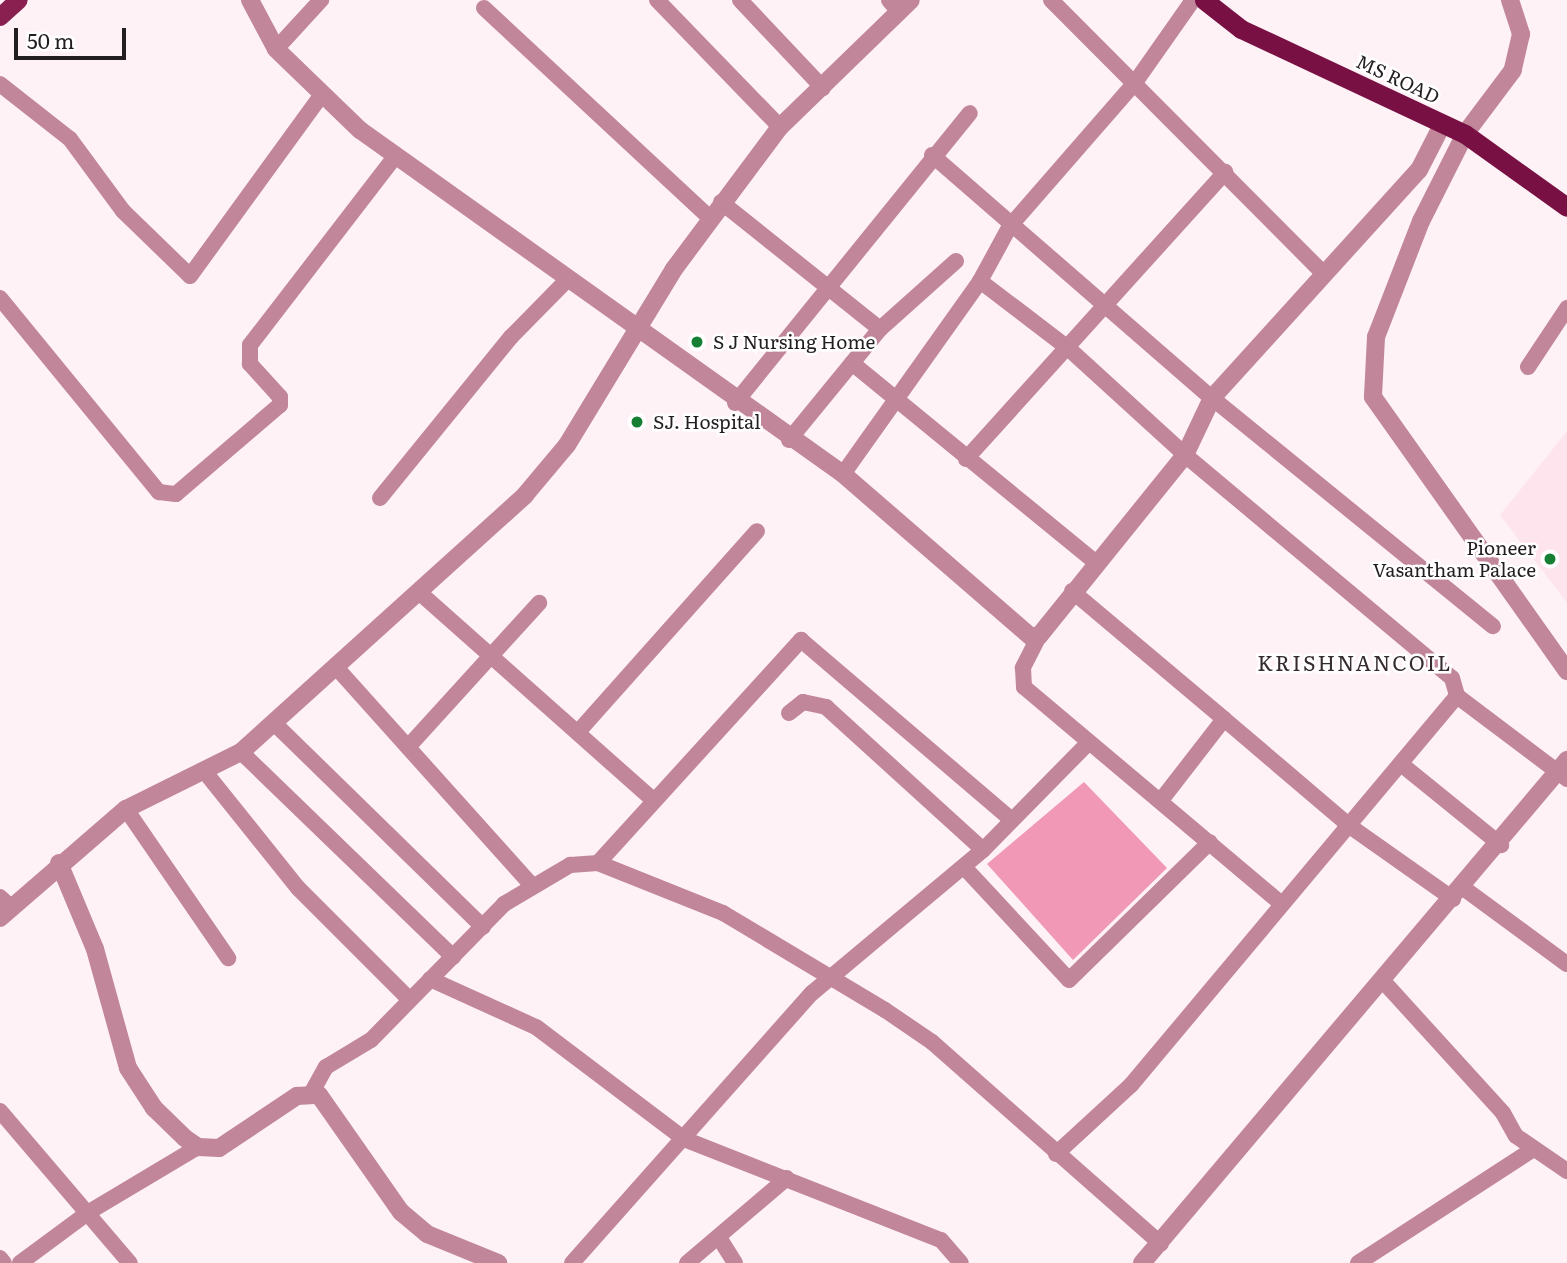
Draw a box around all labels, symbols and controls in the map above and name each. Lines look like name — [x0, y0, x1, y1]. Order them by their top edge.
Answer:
scale bar — [18, 14, 130, 58]
text: 50 m — [27, 24, 74, 55]
street label: MS ROAD — [1353, 50, 1443, 108]
place label: S J Nursing Home — [713, 331, 875, 353]
marker: S J Nursing Home — [687, 332, 707, 352]
place label: SJ. Hospital — [653, 411, 761, 433]
marker: SJ. Hospital — [627, 412, 647, 432]
place label: Pioneer Vasantham Palace — [1373, 537, 1536, 581]
marker: Pioneer Vasantham Palace — [1542, 551, 1558, 567]
district label: KRISHNANCOIL — [1259, 649, 1451, 675]

